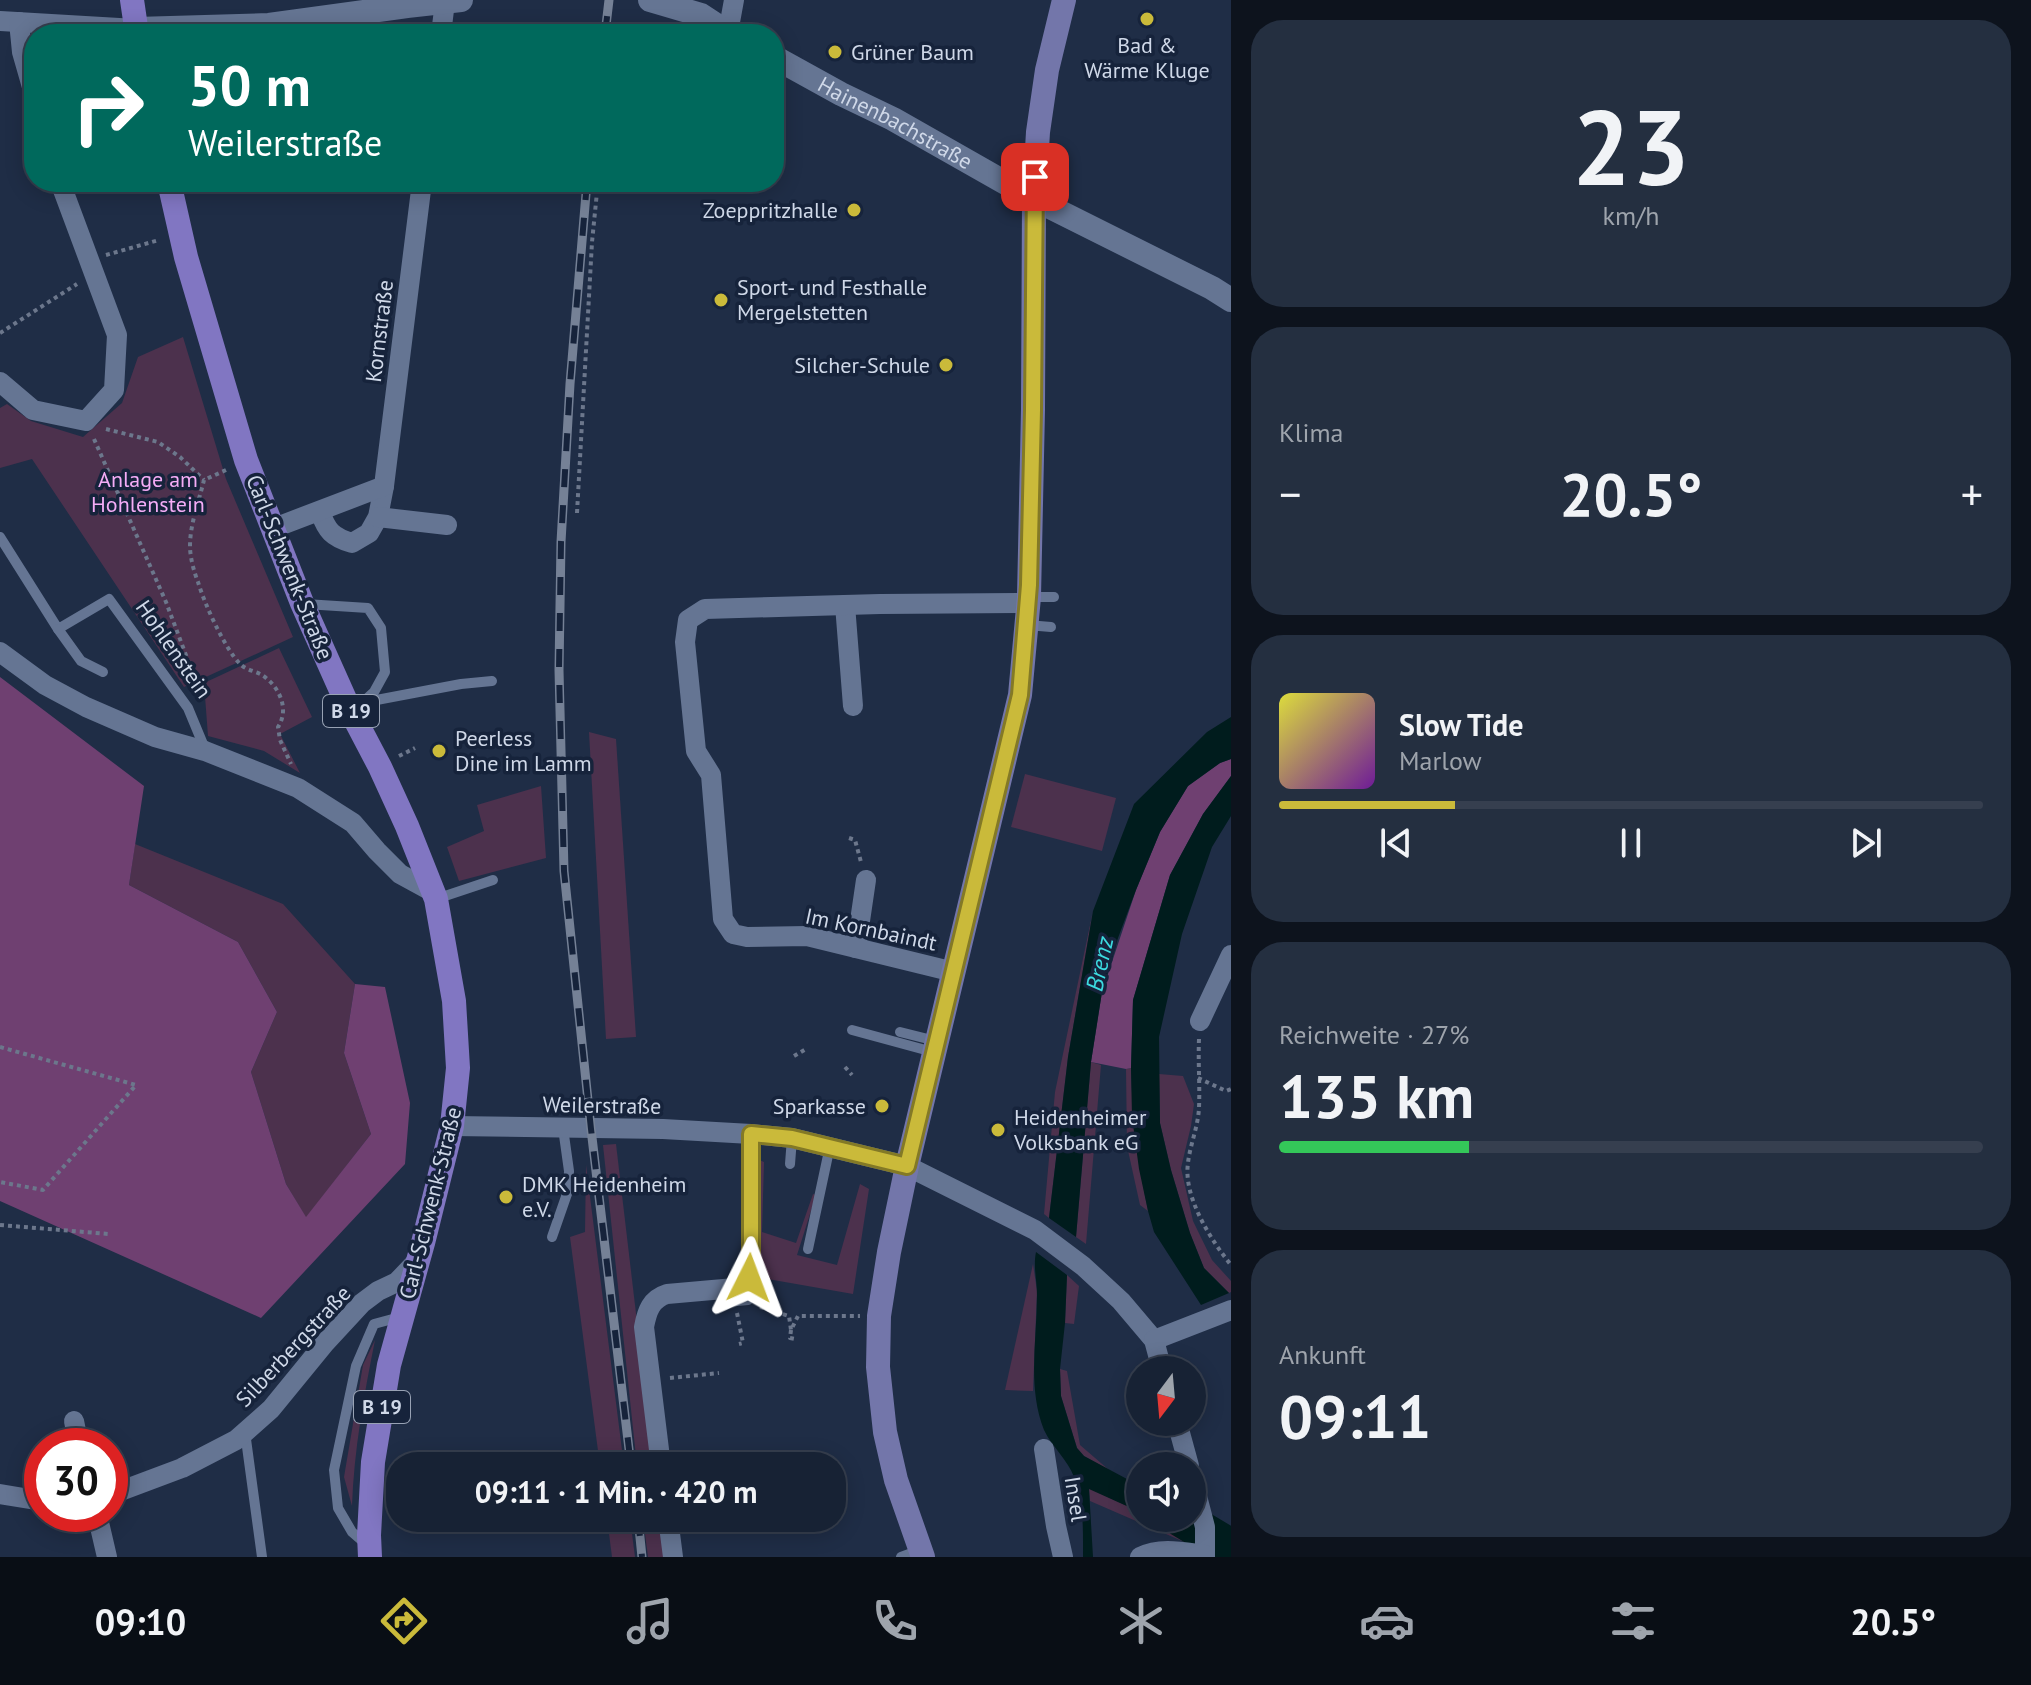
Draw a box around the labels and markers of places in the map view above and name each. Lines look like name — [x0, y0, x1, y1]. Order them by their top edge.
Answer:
marker: Bad & Wärme Kluge — [1138, 10, 1156, 28]
place label: Bad & Wärme Kluge — [1084, 31, 1210, 84]
place label: Grüner Baum — [851, 38, 974, 66]
marker: Grüner Baum — [826, 43, 844, 61]
pin — [1001, 143, 1069, 211]
place label: Zoeppritzhalle — [703, 196, 838, 224]
marker: Zoeppritzhalle — [845, 201, 863, 219]
place label: Sport- und Festhalle Mergelstetten — [737, 273, 927, 326]
marker: Sport- und Festhalle Mergelstetten — [712, 291, 730, 309]
place label: Silcher-Schule — [794, 351, 930, 379]
marker: Silcher-Schule — [937, 356, 955, 374]
place label: Peerless Dine im Lamm — [455, 724, 592, 777]
marker: Peerless Dine im Lamm — [430, 742, 448, 760]
place label: Sparkasse — [773, 1092, 866, 1120]
marker: Sparkasse — [873, 1097, 891, 1115]
place label: Heidenheimer Volksbank eG — [1013, 1103, 1147, 1156]
marker: Heidenheimer Volksbank eG — [989, 1121, 1007, 1139]
place label: DMK Heidenheim e.V. — [522, 1170, 686, 1223]
marker: DMK Heidenheim e.V. — [497, 1188, 515, 1206]

